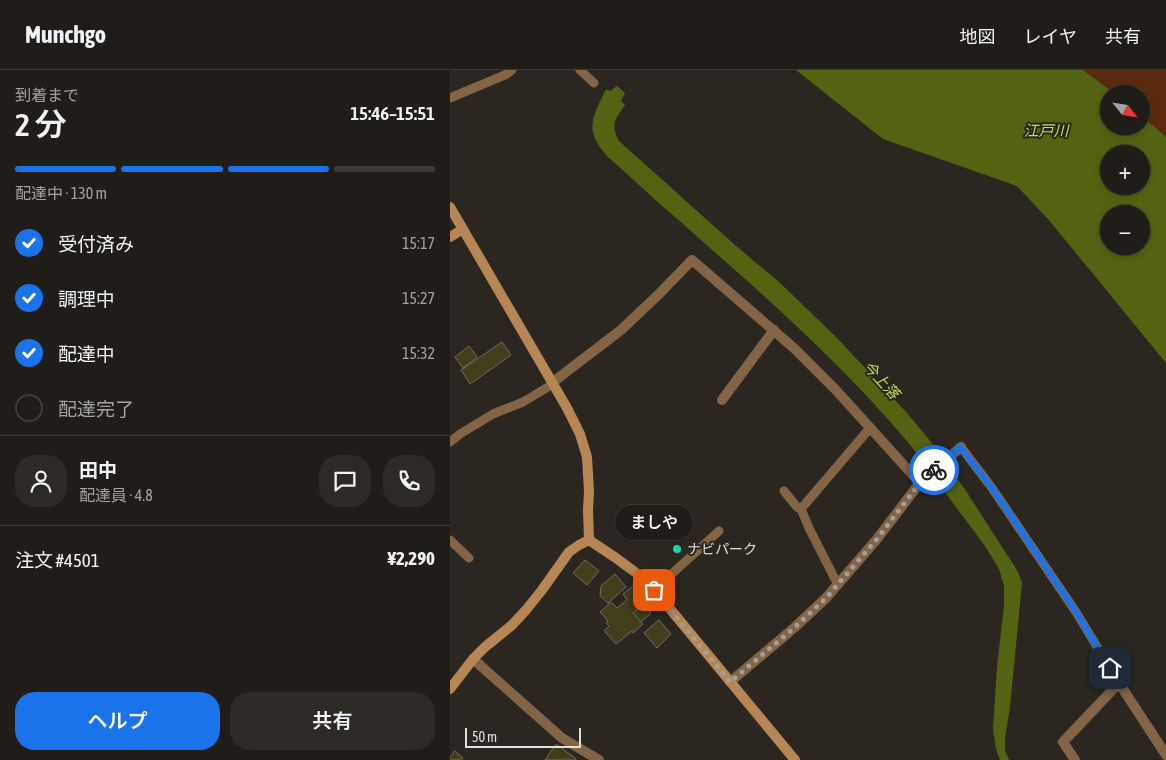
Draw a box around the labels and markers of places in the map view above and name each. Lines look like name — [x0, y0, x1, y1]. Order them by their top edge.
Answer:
callout: ましや — [615, 505, 693, 540]
place label: ナビパーク — [687, 541, 757, 557]
marker: ナビパーク — [671, 543, 683, 555]
pin — [633, 569, 675, 611]
pin — [1089, 647, 1131, 689]

